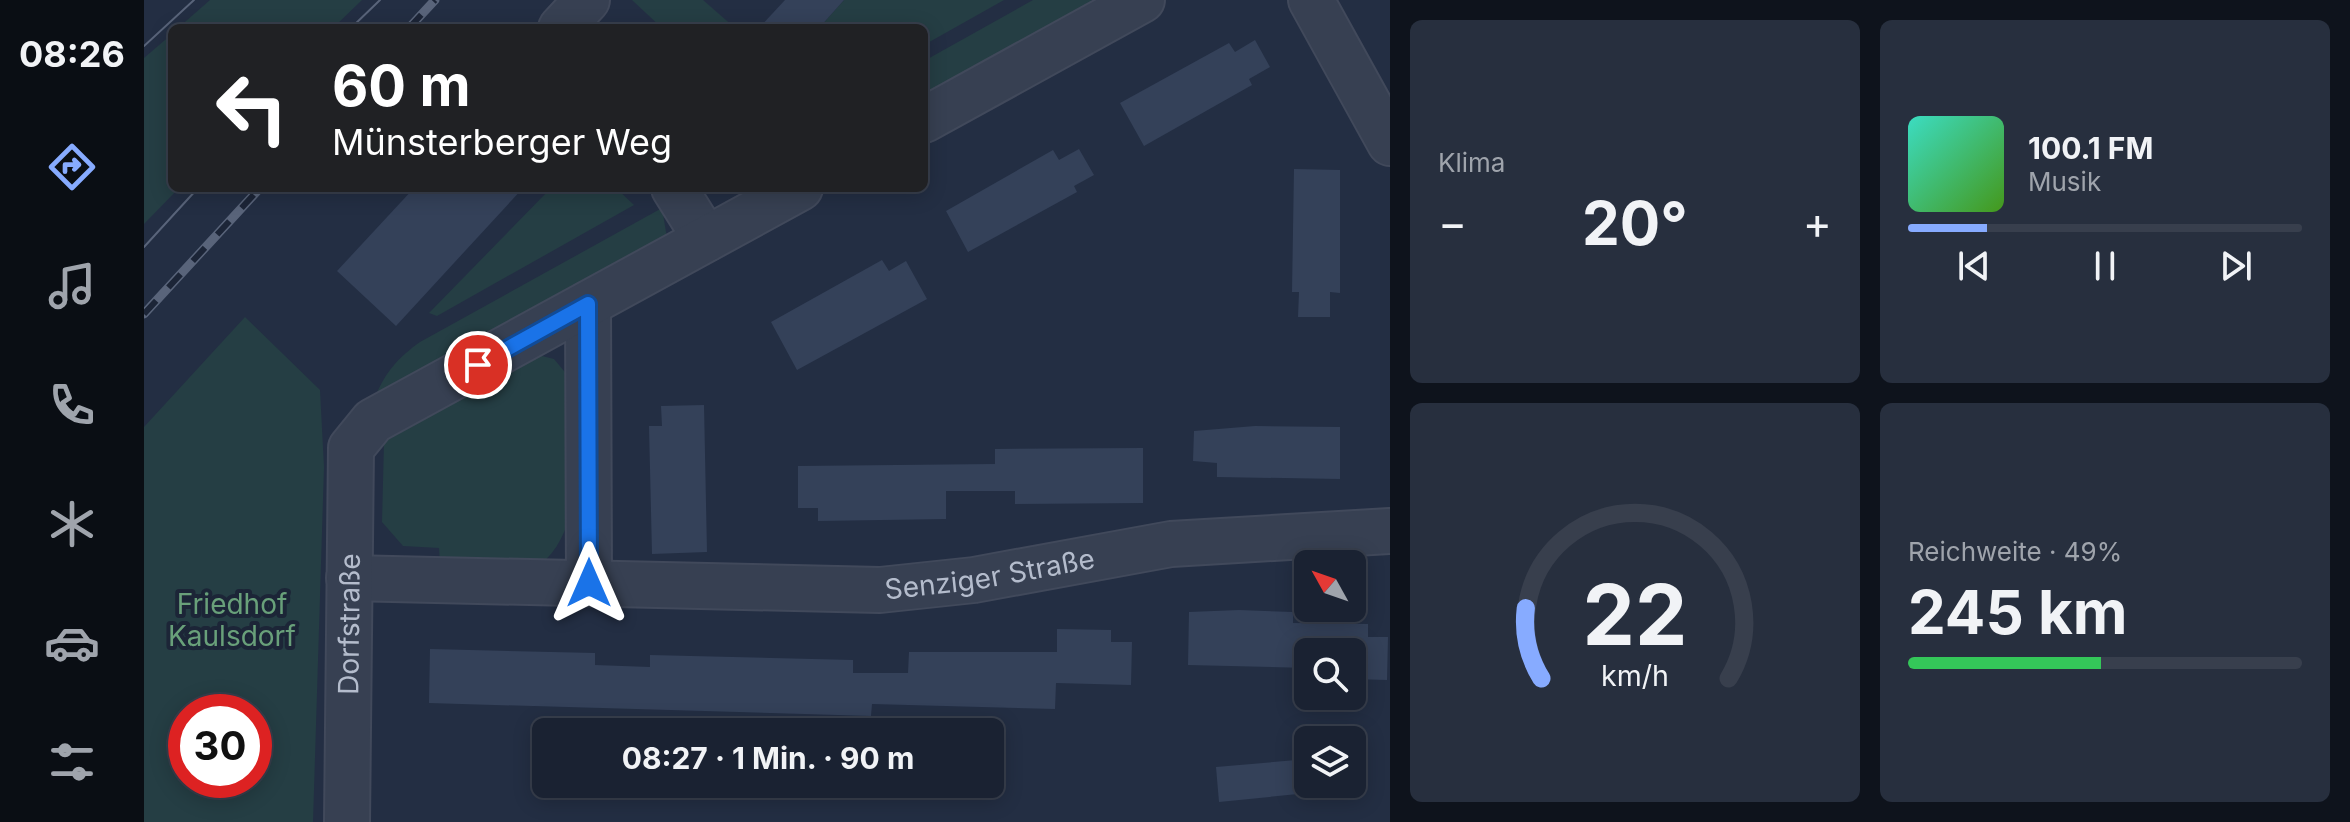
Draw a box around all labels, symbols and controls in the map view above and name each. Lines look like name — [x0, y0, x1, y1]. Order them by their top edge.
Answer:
text: 08:26 — [19, 32, 125, 76]
text: 60 m — [332, 52, 471, 120]
icon: left — [200, 56, 304, 160]
text: Münsterberger Weg — [332, 120, 672, 164]
text: 100.1 FM — [2028, 130, 2153, 166]
icon: directions — [44, 139, 100, 195]
text: Klima — [1438, 147, 1505, 178]
text: Musik — [2028, 166, 2101, 197]
text: 20° — [1582, 187, 1688, 259]
text: − — [1438, 196, 1467, 250]
text: + — [1803, 196, 1832, 250]
icon: previous — [1952, 244, 1996, 288]
icon: pause — [2083, 244, 2127, 288]
icon: next — [2214, 244, 2258, 288]
icon: music — [44, 258, 100, 314]
pin — [444, 331, 512, 399]
icon: arrive — [456, 343, 500, 387]
icon: phone — [44, 377, 100, 433]
icon: climate — [44, 496, 100, 552]
text: Reichweite · 49% — [1908, 536, 2122, 567]
position arrow — [547, 541, 631, 625]
street label: Senziger Straße — [883, 541, 1097, 606]
north arrow — [1294, 550, 1366, 622]
map controls — [1294, 550, 1366, 798]
street label: Dorfstraße — [331, 553, 367, 695]
text: 22 — [1583, 563, 1687, 664]
text: 245 km — [1908, 576, 2128, 648]
park label: Friedhof Kaulsdorf — [168, 587, 296, 653]
icon: car — [44, 615, 100, 671]
button: search — [1294, 638, 1366, 710]
text: km/h — [1601, 658, 1669, 693]
speed limit sign: 30 — [168, 694, 272, 798]
button: layers — [1294, 726, 1366, 798]
icon: filters — [44, 734, 100, 790]
text: 08:27 · 1 Min. · 90 m — [622, 740, 914, 776]

